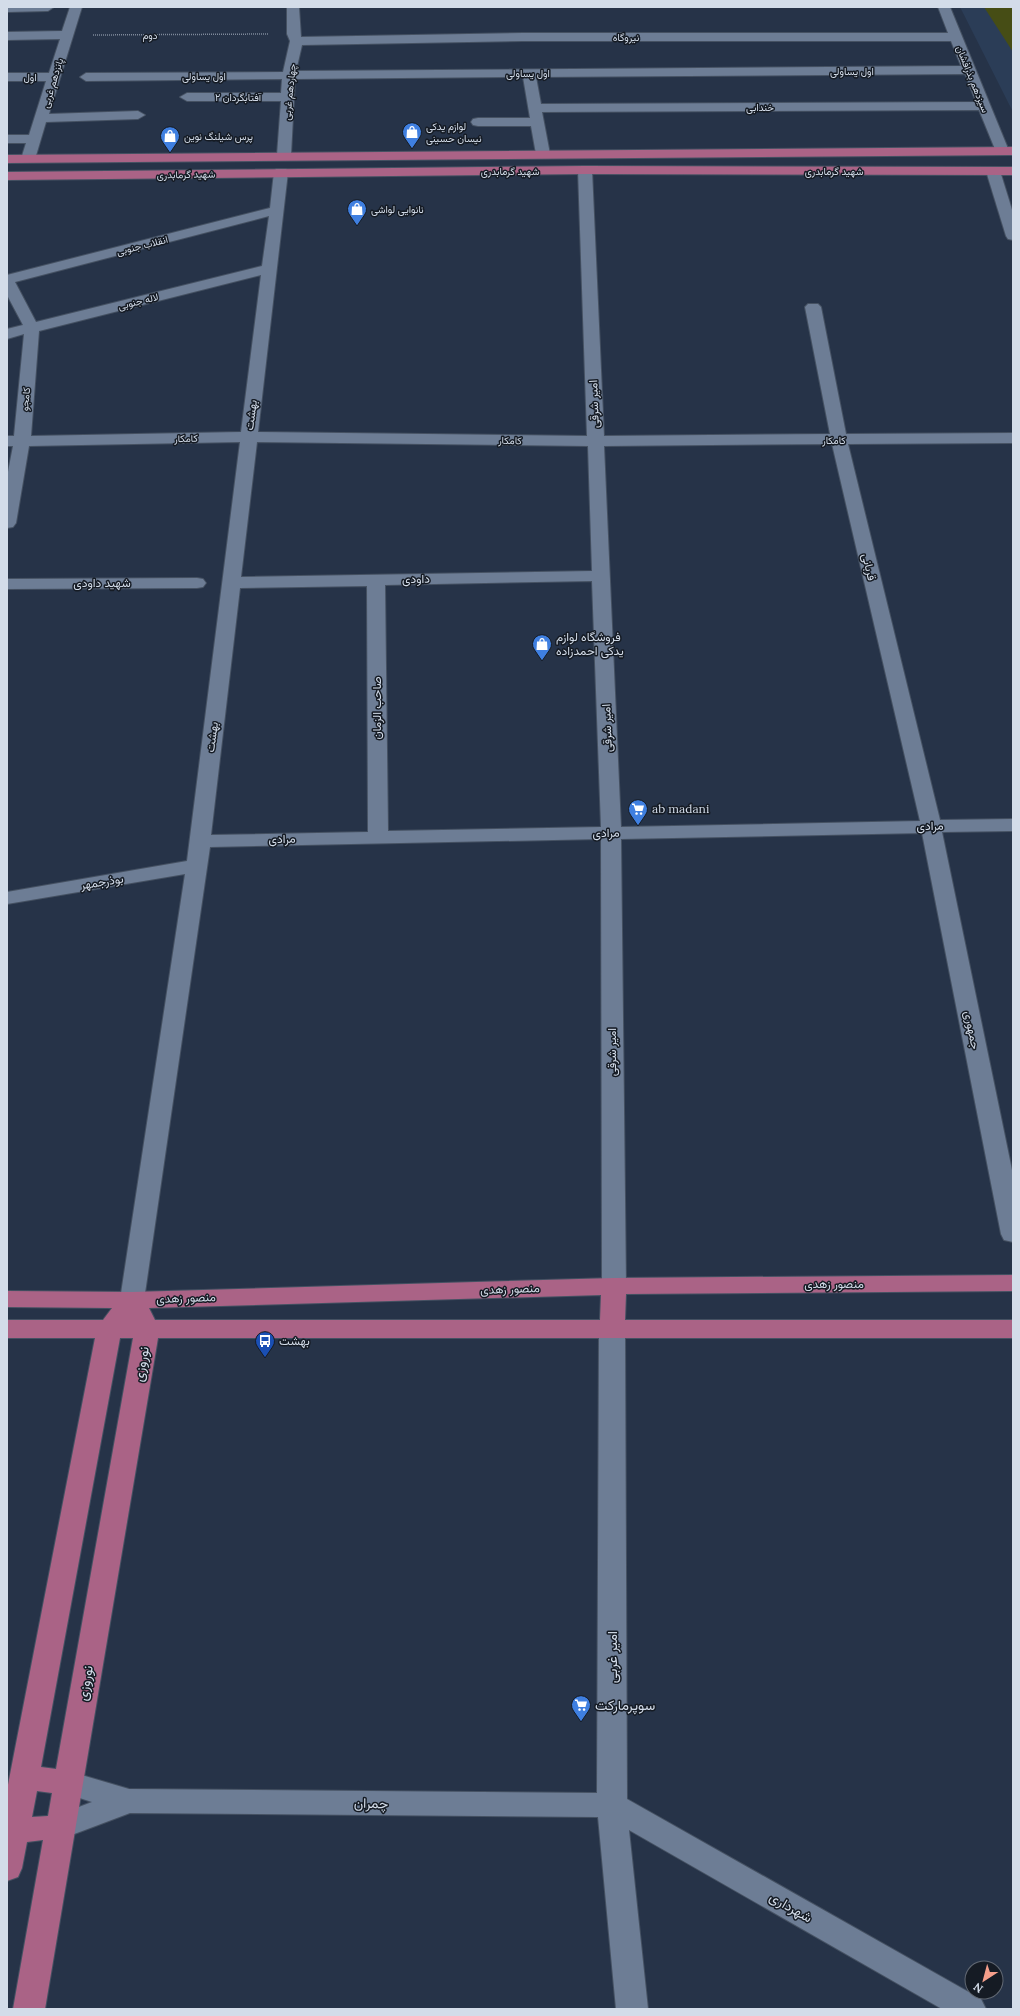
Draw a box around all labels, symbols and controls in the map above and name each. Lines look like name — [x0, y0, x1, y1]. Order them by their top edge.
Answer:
street label: دوم — [142, 29, 158, 42]
street label: نیروگاه — [613, 31, 639, 44]
street label: سیزدهم بذرافشان — [953, 44, 992, 115]
street label: پانزدهم غربی — [39, 57, 67, 110]
street label: چهاردهم غربی — [280, 63, 300, 121]
street label: اول یساولی — [830, 65, 874, 78]
street label: اول یساولی — [506, 67, 550, 80]
street label: اول یساولی — [182, 70, 226, 83]
street label: اول — [23, 71, 37, 84]
street label: آفتابگردان ۲ — [215, 91, 262, 104]
street label: خندابی — [746, 101, 774, 114]
place label: لوازم یدکی نیسان حسینی — [426, 120, 482, 145]
shop icon: لوازم یدکی نیسان حسینی — [401, 121, 423, 149]
shop icon: پرس شیلنگ نوین — [159, 125, 181, 153]
place label: پرس شیلنگ نوین — [184, 130, 253, 144]
street label: شهید گرمابدری — [481, 165, 539, 178]
street label: شهید گرمابدری — [805, 165, 863, 178]
street label: شهید گرمابدری — [157, 167, 216, 182]
shop icon: نانوایی لواشی — [346, 198, 368, 226]
place label: نانوایی لواشی — [371, 203, 424, 216]
street label: انقلاب جنوبی — [115, 233, 169, 258]
street label: لاله جنوبی — [117, 290, 160, 313]
street label: امیر شرقی — [585, 380, 603, 428]
street label: کامجو — [18, 386, 33, 411]
street label: بهشت — [241, 399, 261, 431]
street label: کامکار — [173, 432, 198, 445]
street label: کامکار — [497, 434, 522, 447]
street label: کامکار — [821, 434, 846, 447]
street label: قربانی — [858, 552, 880, 582]
street label: داودی — [402, 571, 430, 587]
street label: شهید داودی — [73, 575, 131, 591]
place label: فروشگاه لوازم یدکی احمدزاده — [556, 629, 624, 659]
shop icon: فروشگاه لوازم یدکی احمدزاده — [531, 633, 553, 661]
street label: صاحب الزمان — [369, 676, 385, 740]
street label: امیر شرقی — [598, 704, 616, 752]
street label: بهشت — [202, 721, 222, 753]
supermarket icon: ab madani — [627, 798, 649, 826]
place label: ab madani — [652, 801, 709, 816]
street label: مرادی — [916, 818, 944, 834]
street label: مرادی — [592, 825, 620, 841]
street label: مرادی — [268, 831, 296, 847]
street label: بوذرجمهر — [78, 871, 125, 893]
street label: جمهوری — [960, 1009, 984, 1051]
street label: امیر شرقی — [604, 1028, 620, 1076]
street label: منصور زهدی — [804, 1276, 864, 1292]
street label: منصور زهدی — [480, 1280, 540, 1298]
street label: منصور زهدی — [156, 1289, 216, 1307]
bus stop icon: بهشت — [254, 1330, 276, 1358]
place label: بهشت — [279, 1333, 310, 1349]
street label: نوروزی — [129, 1345, 153, 1383]
street label: امیر غربی — [603, 1631, 621, 1683]
street label: نوروزی — [73, 1664, 97, 1702]
supermarket icon: سوپرمارکت — [570, 1694, 592, 1722]
place label: سوپرمارکت — [595, 1696, 655, 1715]
street label: چمران — [354, 1794, 388, 1813]
street label: شهرداری — [766, 1887, 816, 1927]
north arrow — [964, 1960, 1004, 2000]
text: N — [970, 1980, 986, 1996]

